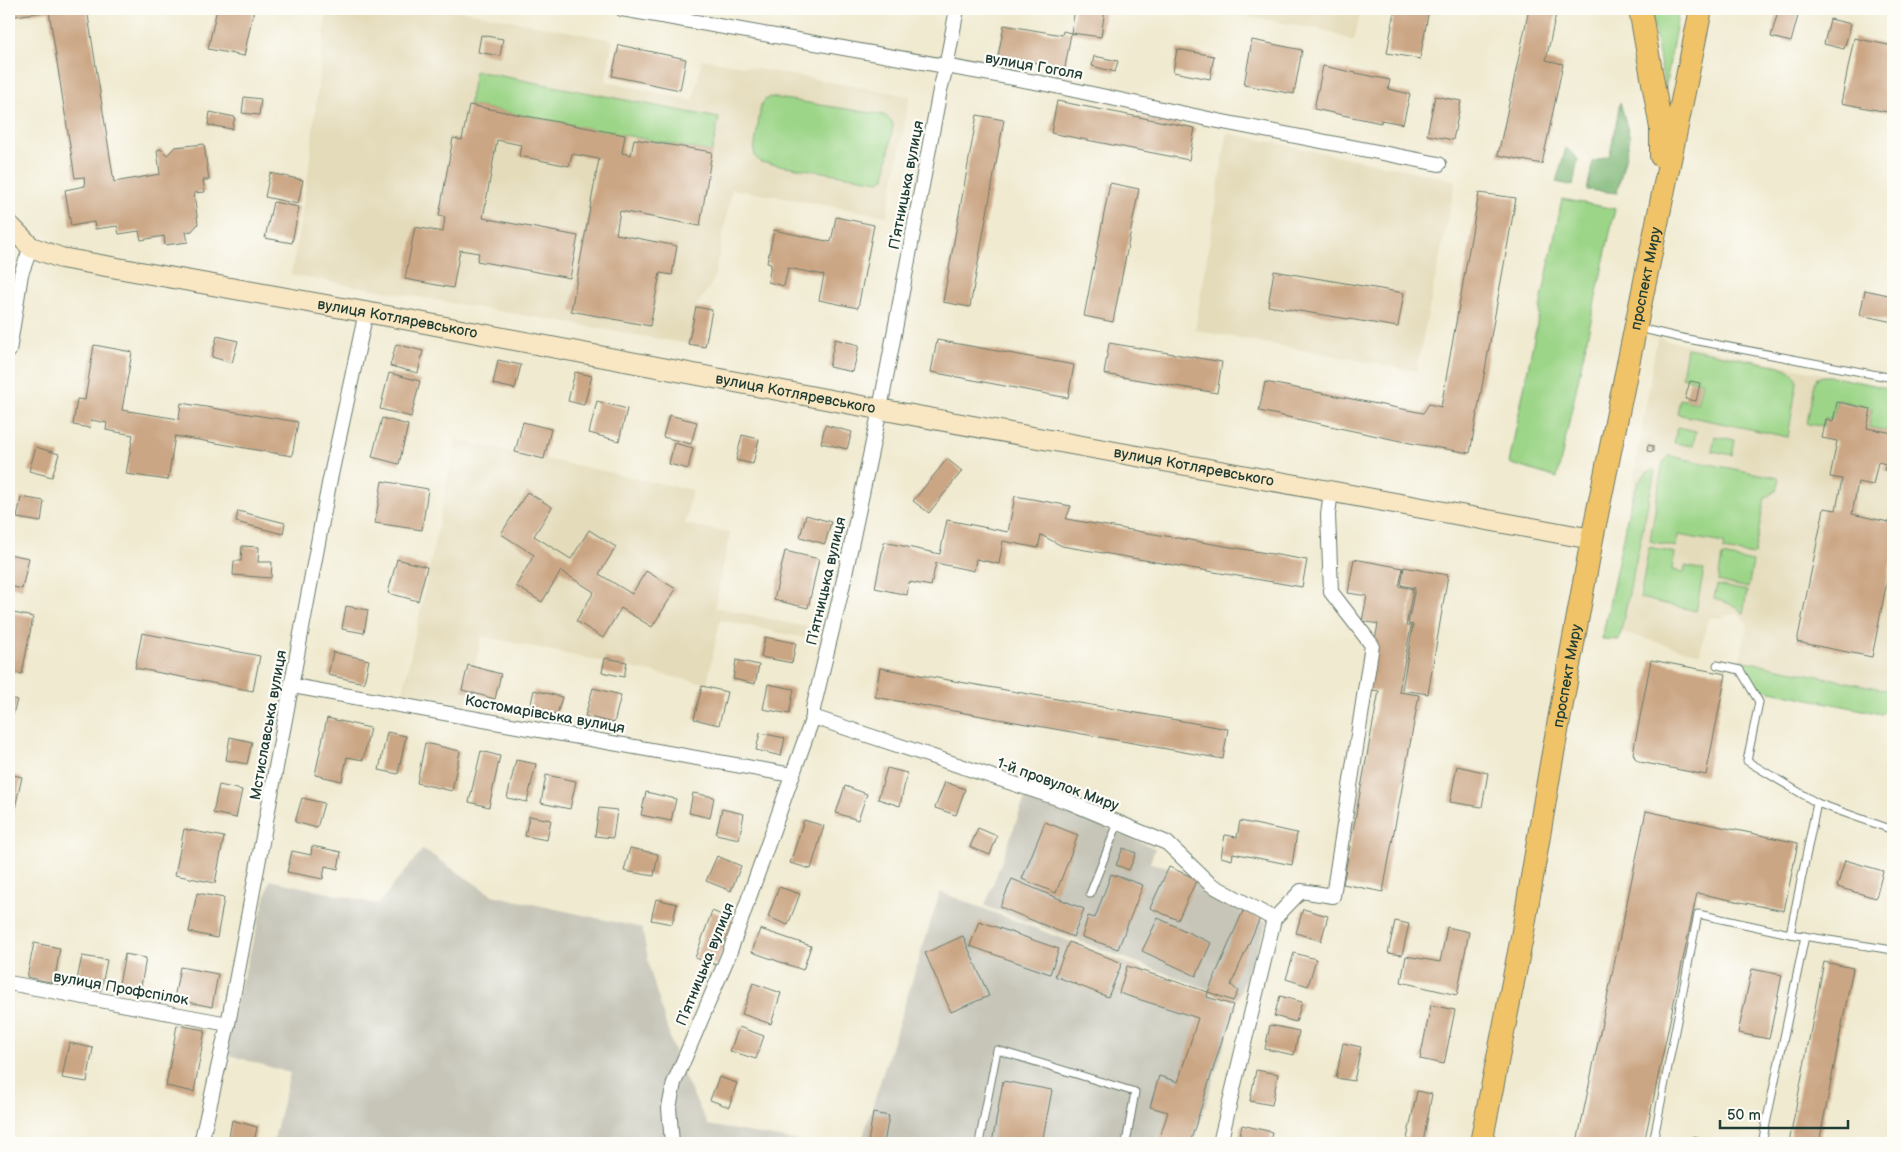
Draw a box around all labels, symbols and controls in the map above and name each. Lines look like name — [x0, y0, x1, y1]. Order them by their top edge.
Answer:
street label: вулиця Гоголя — [984, 49, 1084, 84]
street label: Пʼятницька вулиця — [885, 119, 928, 251]
street label: проспект Миру — [1626, 225, 1666, 332]
street label: вулиця Котляревського — [316, 295, 479, 343]
street label: вулиця Котляревського — [714, 369, 877, 418]
street label: вулиця Котляревського — [1112, 443, 1276, 491]
street label: Пʼятницька вулиця — [802, 515, 850, 647]
street label: проспект Миру — [1549, 623, 1586, 729]
street label: Мстиславська вулиця — [246, 649, 291, 802]
street label: Костомарівська вулиця — [463, 691, 627, 738]
street label: 1-й провулок Миру — [994, 754, 1121, 815]
street label: Пʼятницька вулиця — [672, 900, 739, 1029]
street label: вулиця Профспілок — [52, 967, 190, 1010]
scale bar — [1720, 1097, 1847, 1129]
text: 50 m — [1727, 1106, 1761, 1125]

